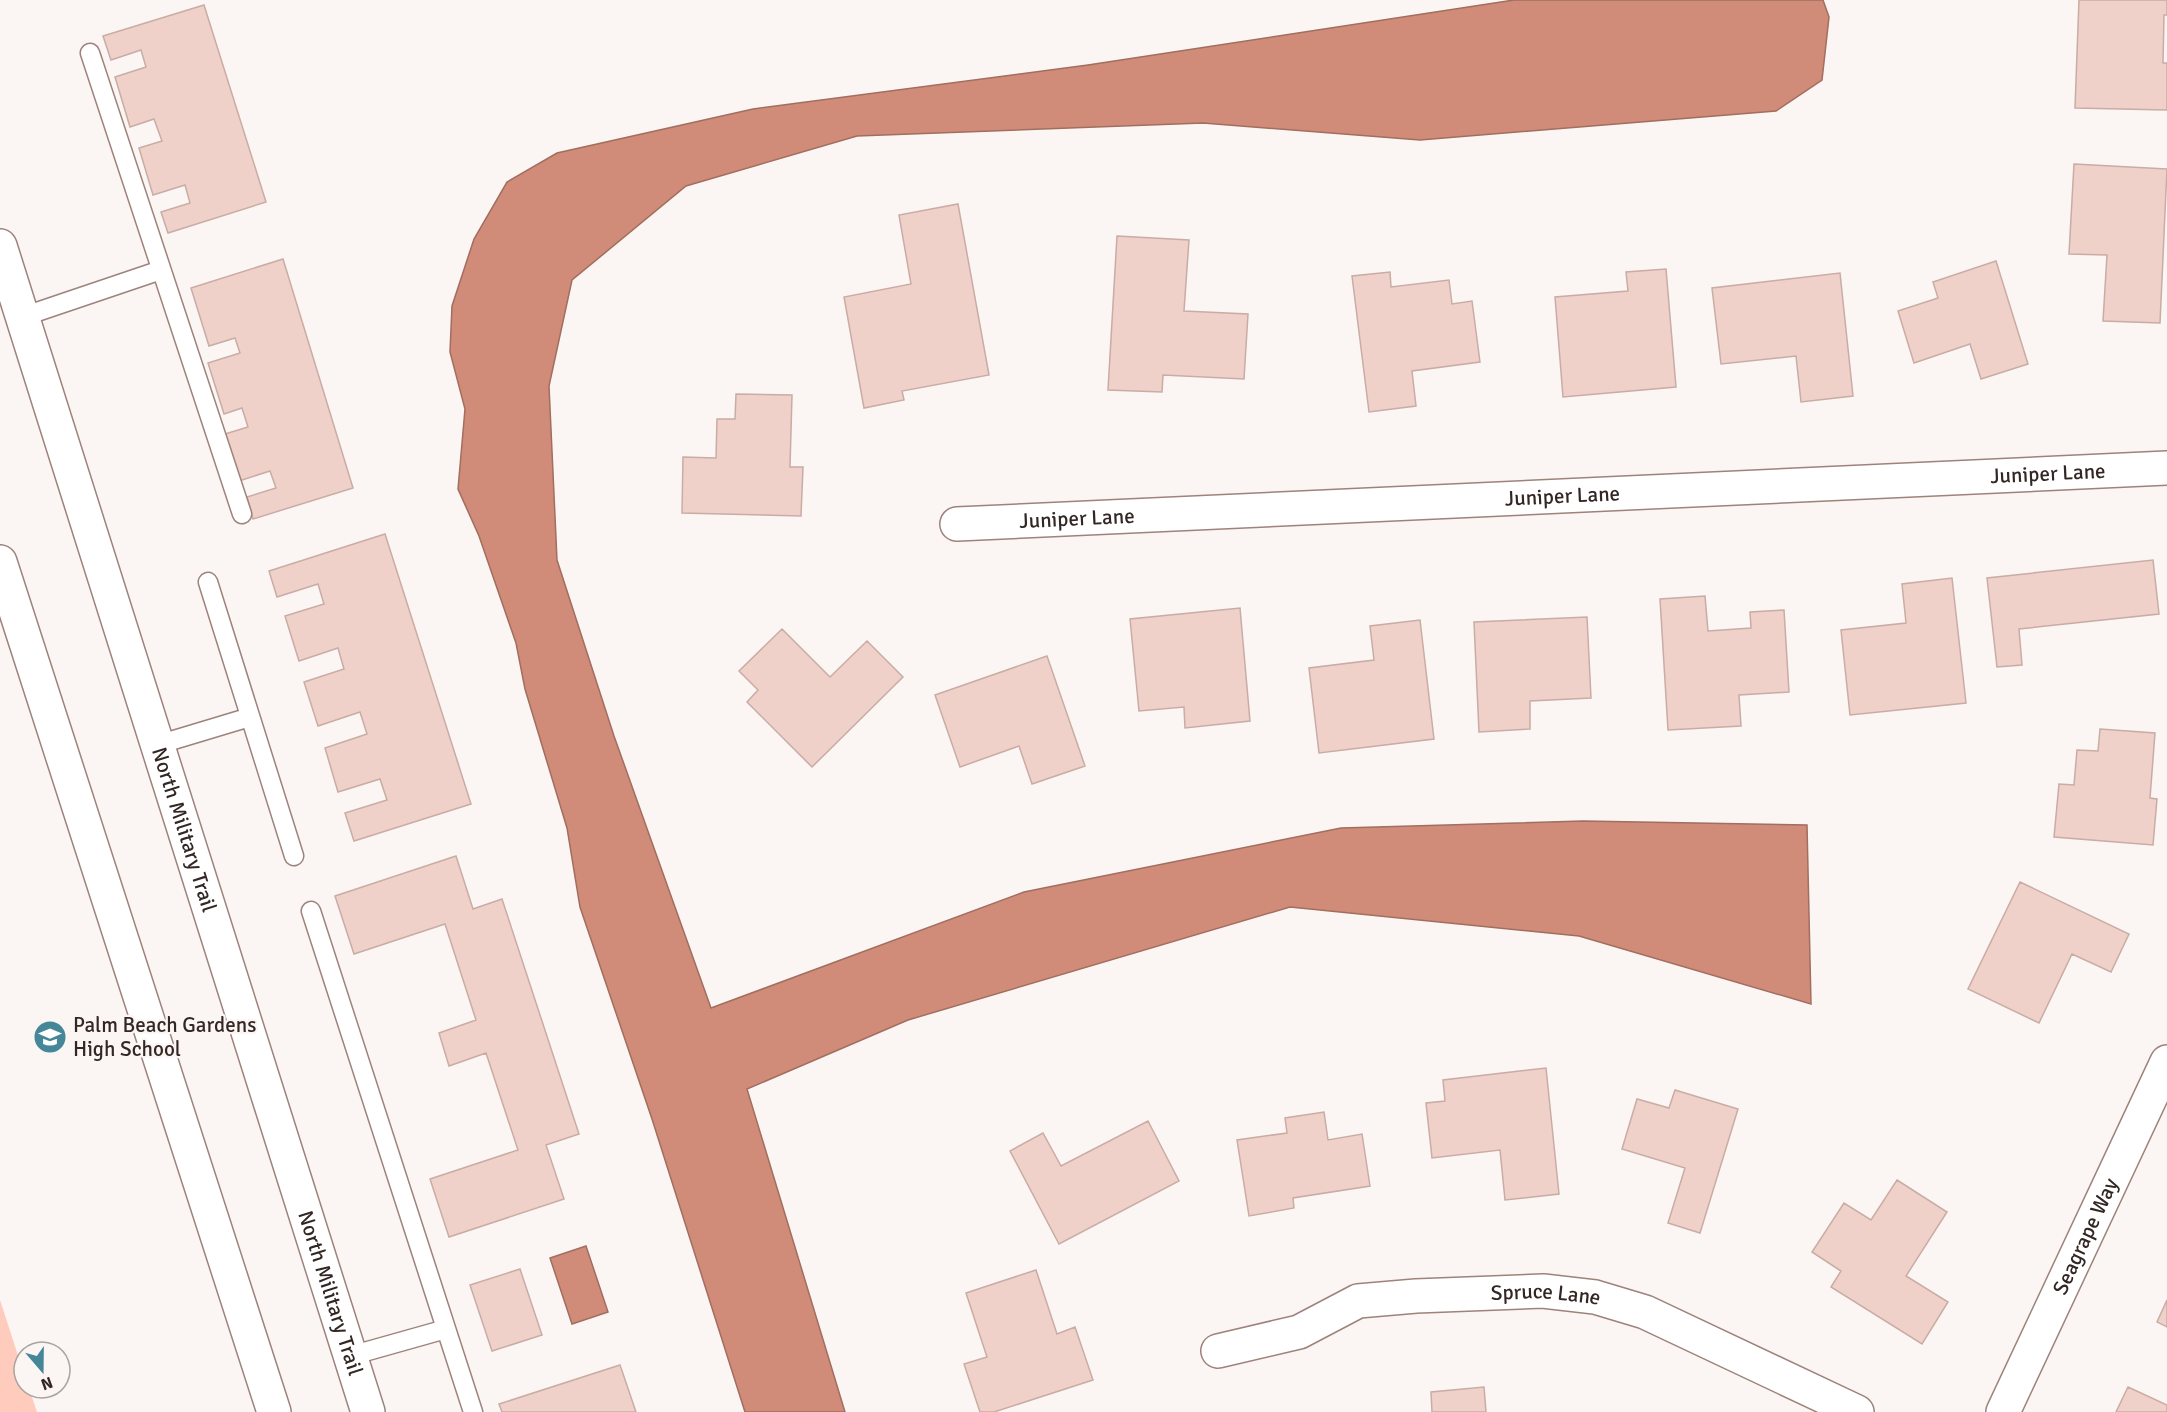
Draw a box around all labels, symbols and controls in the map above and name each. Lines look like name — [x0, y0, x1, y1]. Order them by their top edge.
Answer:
street label: Juniper Lane — [1990, 458, 2106, 489]
street label: Juniper Lane — [1504, 480, 1621, 512]
street label: Juniper Lane — [1019, 503, 1135, 534]
street label: North Military Trail — [146, 744, 222, 915]
place label: Palm Beach Gardens High School — [73, 1012, 256, 1062]
school or university icon: Palm Beach Gardens High School — [32, 1019, 68, 1055]
street label: Seagrape Way — [2047, 1174, 2124, 1299]
street label: North Military Trail — [292, 1207, 369, 1379]
street label: Spruce Lane — [1490, 1278, 1604, 1311]
north arrow — [12, 1340, 72, 1400]
text: N — [38, 1372, 55, 1394]

